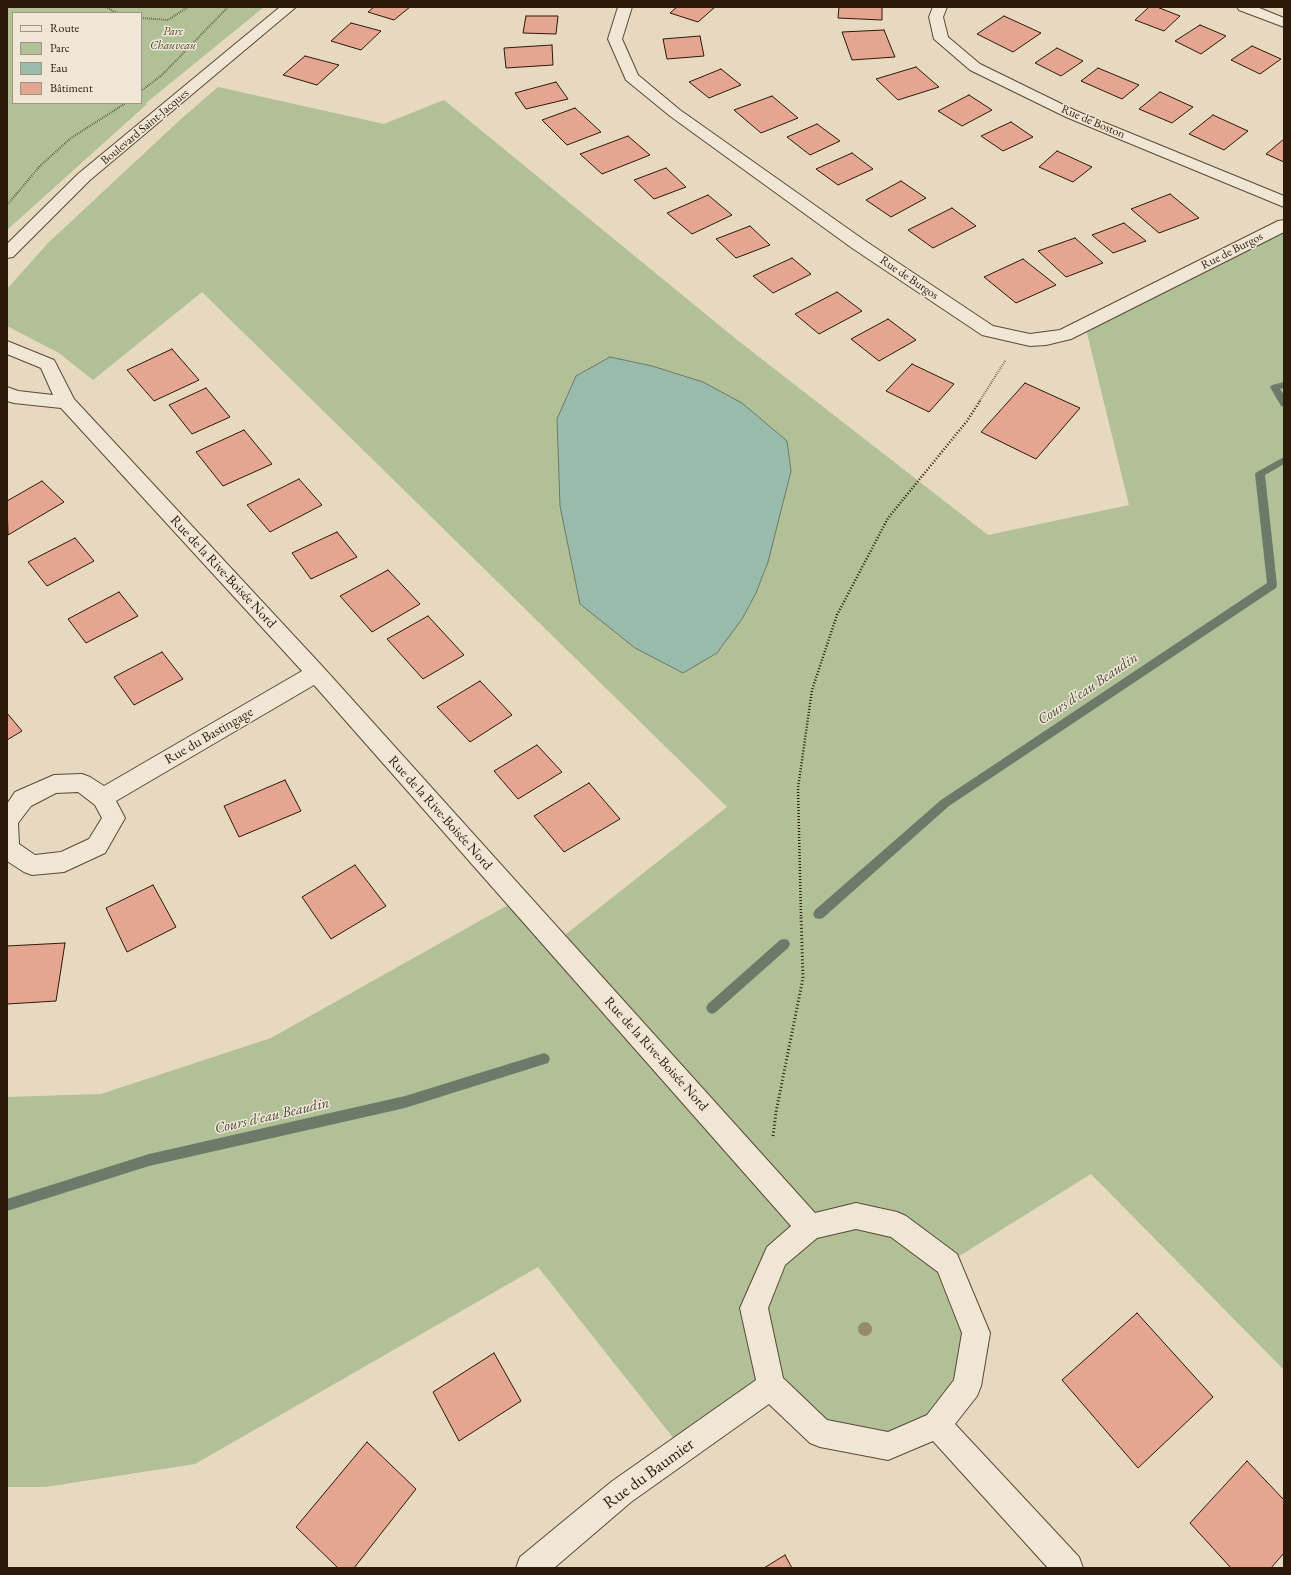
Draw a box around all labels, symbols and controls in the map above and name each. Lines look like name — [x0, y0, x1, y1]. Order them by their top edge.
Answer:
legend — [12, 12, 142, 104]
text: Route — [50, 20, 79, 36]
park label: Parc Chauveau — [150, 25, 196, 53]
text: Parc — [50, 40, 70, 56]
text: Eau — [50, 60, 68, 76]
text: Bâtiment — [50, 80, 93, 96]
street label: Boulevard Saint-Jacques — [98, 86, 192, 168]
street label: Rue de Boston — [1059, 102, 1127, 142]
street label: Rue de Burgos — [1199, 229, 1265, 273]
street label: Rue de Burgos — [877, 253, 941, 303]
street label: Rue de la Rive-Boisée Nord — [167, 512, 279, 632]
water label: Cours d'eau Beaudin — [1034, 649, 1142, 729]
street label: Rue du Bastingage — [162, 704, 256, 768]
street label: Rue de la Rive-Boisée Nord — [384, 753, 496, 873]
street label: Rue de la Rive-Boisée Nord — [600, 994, 712, 1114]
water label: Cours d'eau Beaudin — [213, 1094, 331, 1138]
street label: Rue du Baumier — [600, 1434, 698, 1514]

